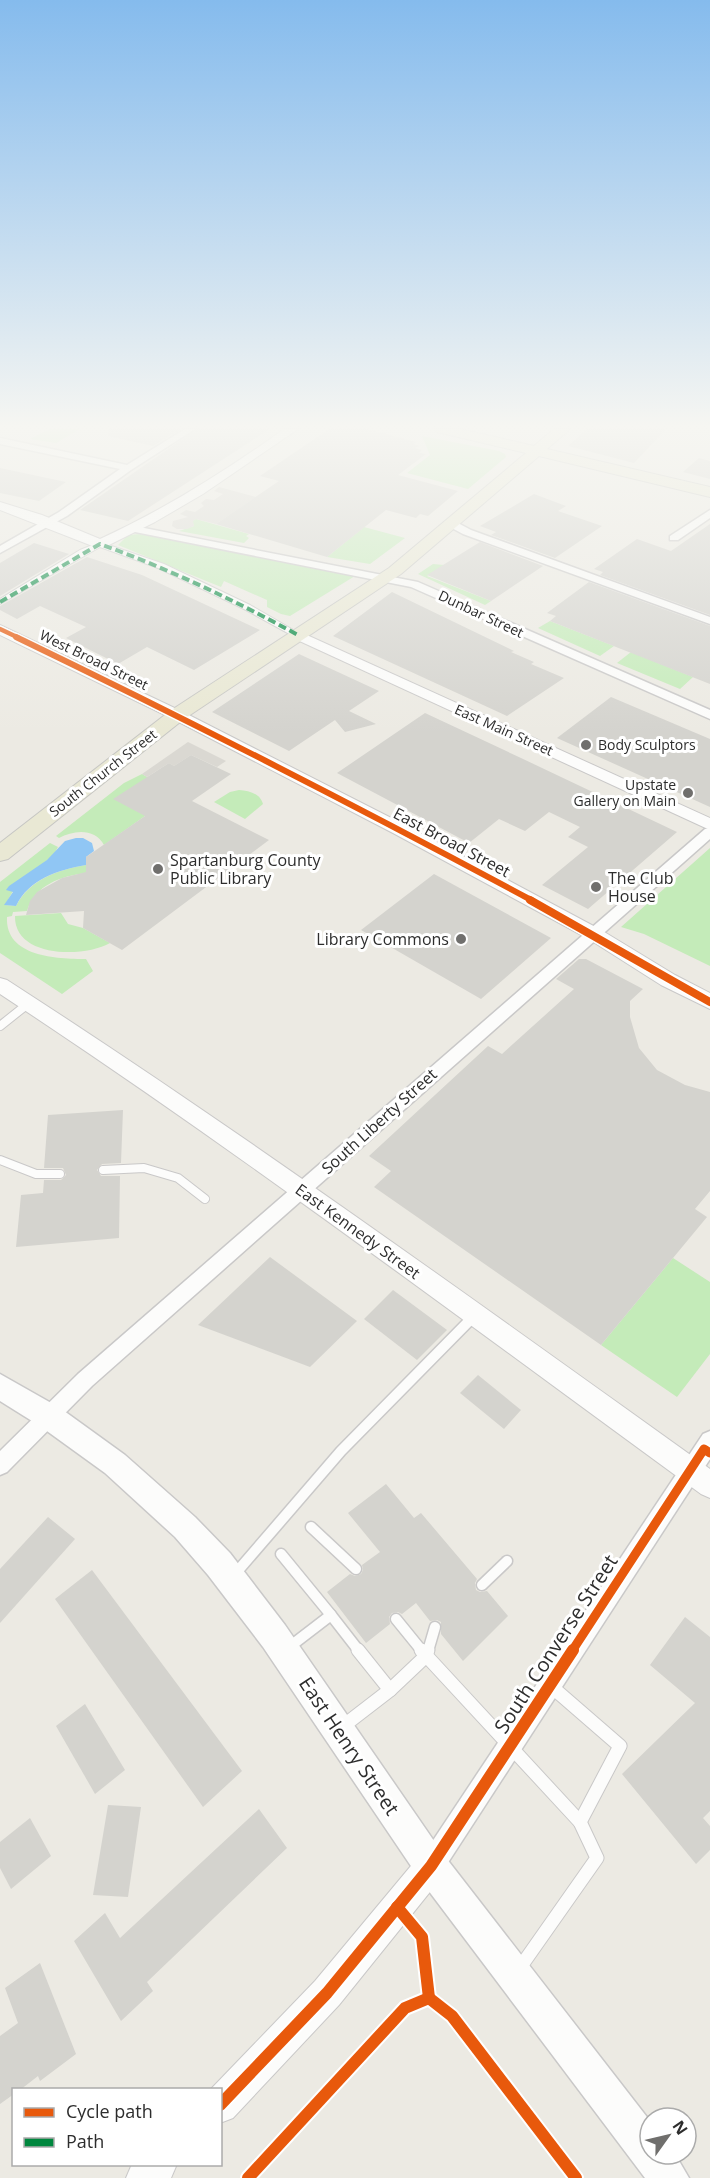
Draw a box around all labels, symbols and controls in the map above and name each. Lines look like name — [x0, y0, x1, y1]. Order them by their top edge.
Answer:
street label: Dunbar Street — [435, 585, 527, 642]
street label: West Broad Street — [37, 625, 152, 694]
street label: East Main Street — [452, 699, 557, 760]
street label: South Church Street — [45, 725, 160, 821]
place label: Body Sculptors — [598, 735, 696, 754]
marker: Body Sculptors — [579, 738, 593, 752]
place label: Upstate Gallery on Main — [574, 775, 676, 810]
marker: Upstate Gallery on Main — [681, 786, 695, 800]
street label: East Broad Street — [390, 802, 515, 882]
place label: Spartanburg County Public Library — [170, 849, 321, 889]
marker: Spartanburg County Public Library — [151, 862, 165, 876]
place label: The Club House — [608, 867, 673, 907]
marker: The Club House — [589, 880, 603, 894]
place label: Library Commons — [316, 928, 449, 950]
marker: Library Commons — [454, 932, 468, 946]
street label: South Liberty Street — [317, 1063, 442, 1179]
street label: East Kennedy Street — [291, 1178, 425, 1284]
street label: South Converse Street — [488, 1549, 624, 1738]
street label: East Henry Street — [293, 1671, 406, 1820]
legend — [12, 2088, 222, 2166]
text: Cycle path — [66, 2099, 153, 2123]
north arrow — [638, 2106, 698, 2166]
text: N — [668, 2116, 693, 2139]
text: Path — [66, 2129, 104, 2153]

